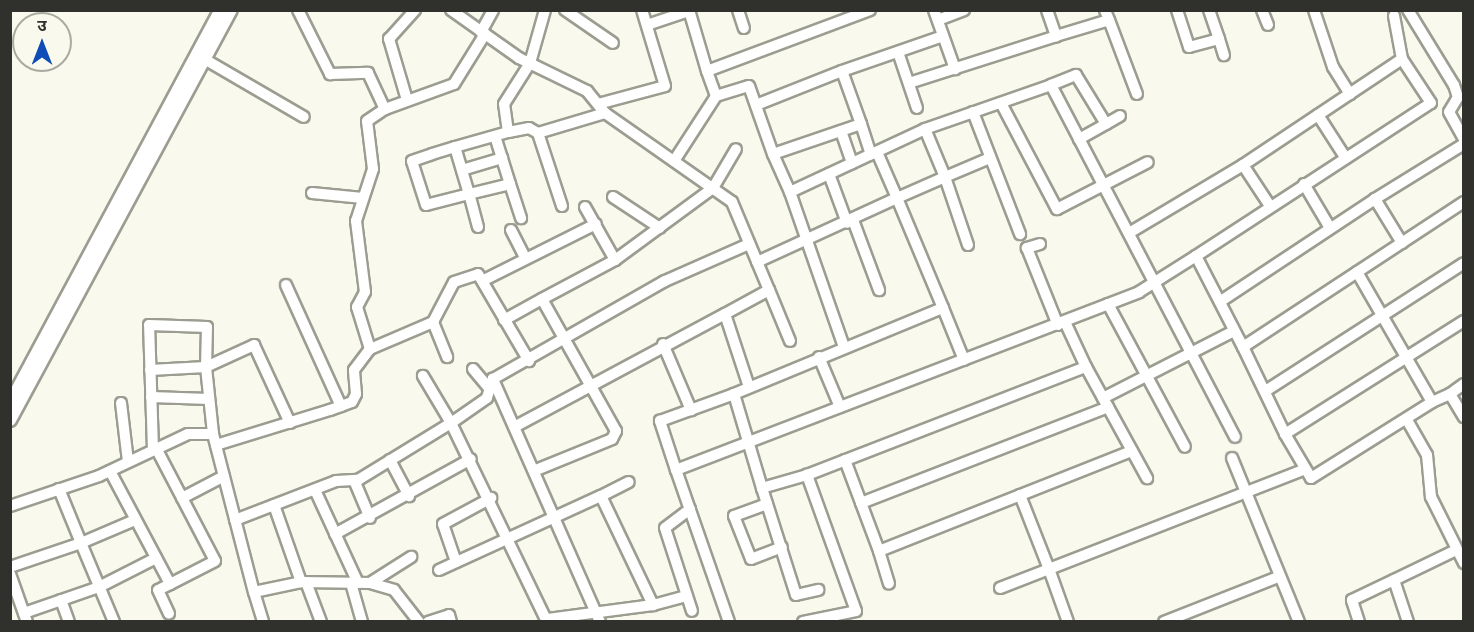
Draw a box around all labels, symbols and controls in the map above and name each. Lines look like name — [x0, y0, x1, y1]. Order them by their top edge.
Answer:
north arrow — [12, 12, 72, 72]
text: उ — [37, 16, 47, 35]

